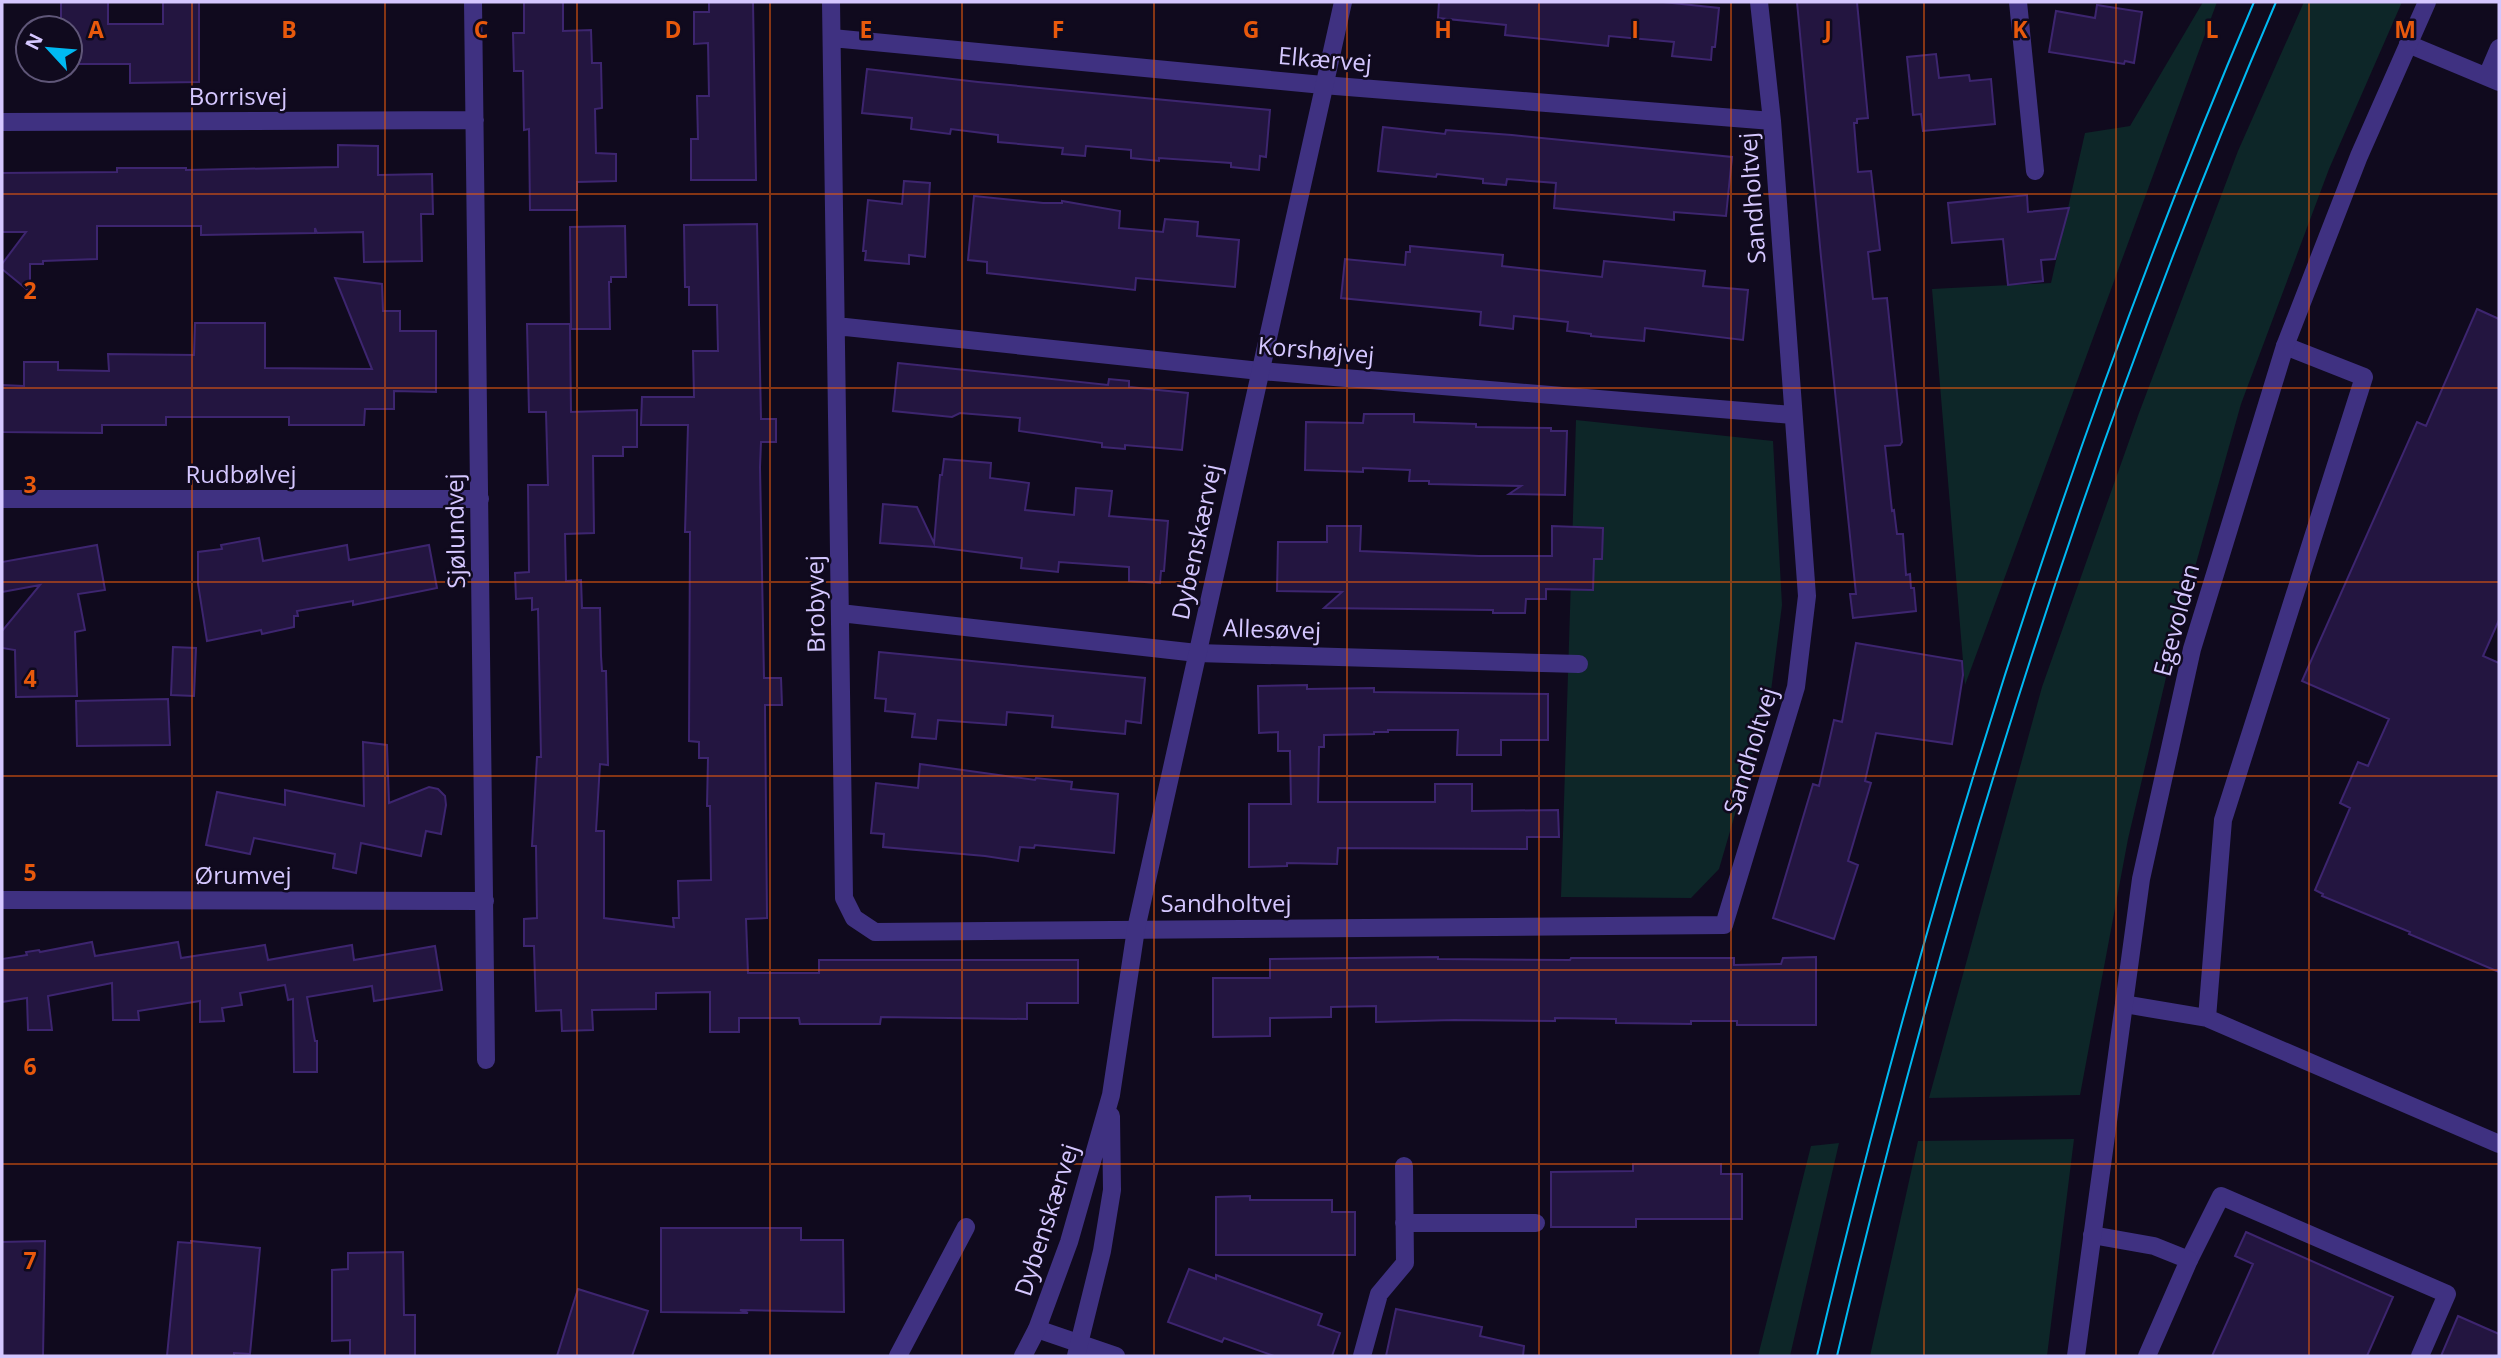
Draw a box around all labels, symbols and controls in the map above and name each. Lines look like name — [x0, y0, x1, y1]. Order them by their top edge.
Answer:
text: A — [88, 13, 104, 45]
text: B — [281, 13, 297, 45]
text: C — [474, 13, 488, 45]
text: D — [664, 13, 682, 45]
text: E — [860, 13, 872, 45]
text: F — [1052, 13, 1064, 45]
text: G — [1243, 13, 1259, 45]
text: H — [1434, 13, 1452, 45]
text: I — [1631, 13, 1639, 45]
text: J — [1822, 13, 1832, 45]
text: K — [2012, 13, 2028, 45]
text: L — [2206, 13, 2219, 45]
text: M — [2394, 13, 2416, 45]
north arrow — [14, 14, 84, 84]
text: N — [19, 29, 49, 54]
street label: Elkærvej — [1277, 38, 1373, 79]
street label: Borrisvej — [189, 79, 287, 112]
street label: Sandholtvej — [1730, 132, 1773, 265]
text: 2 — [23, 274, 37, 306]
street label: Korshøjvej — [1256, 328, 1376, 371]
street label: Rudbølvej — [186, 457, 296, 490]
street label: Dybenskærvej — [1163, 461, 1228, 623]
text: 3 — [23, 468, 37, 500]
street label: Sjølundvej — [437, 473, 472, 589]
street label: Brobyvej — [797, 555, 832, 653]
street label: Egevolden — [2145, 560, 2206, 680]
street label: Allesøvej — [1222, 610, 1322, 647]
text: 4 — [23, 662, 37, 694]
street label: Sandholtvej — [1715, 683, 1785, 818]
text: 5 — [23, 856, 37, 888]
street label: Ørumvej — [195, 858, 291, 891]
street label: Sandholtvej — [1160, 886, 1292, 919]
text: 6 — [23, 1050, 37, 1082]
street label: Dybenskærvej — [1005, 1139, 1086, 1300]
text: 7 — [23, 1244, 37, 1276]

